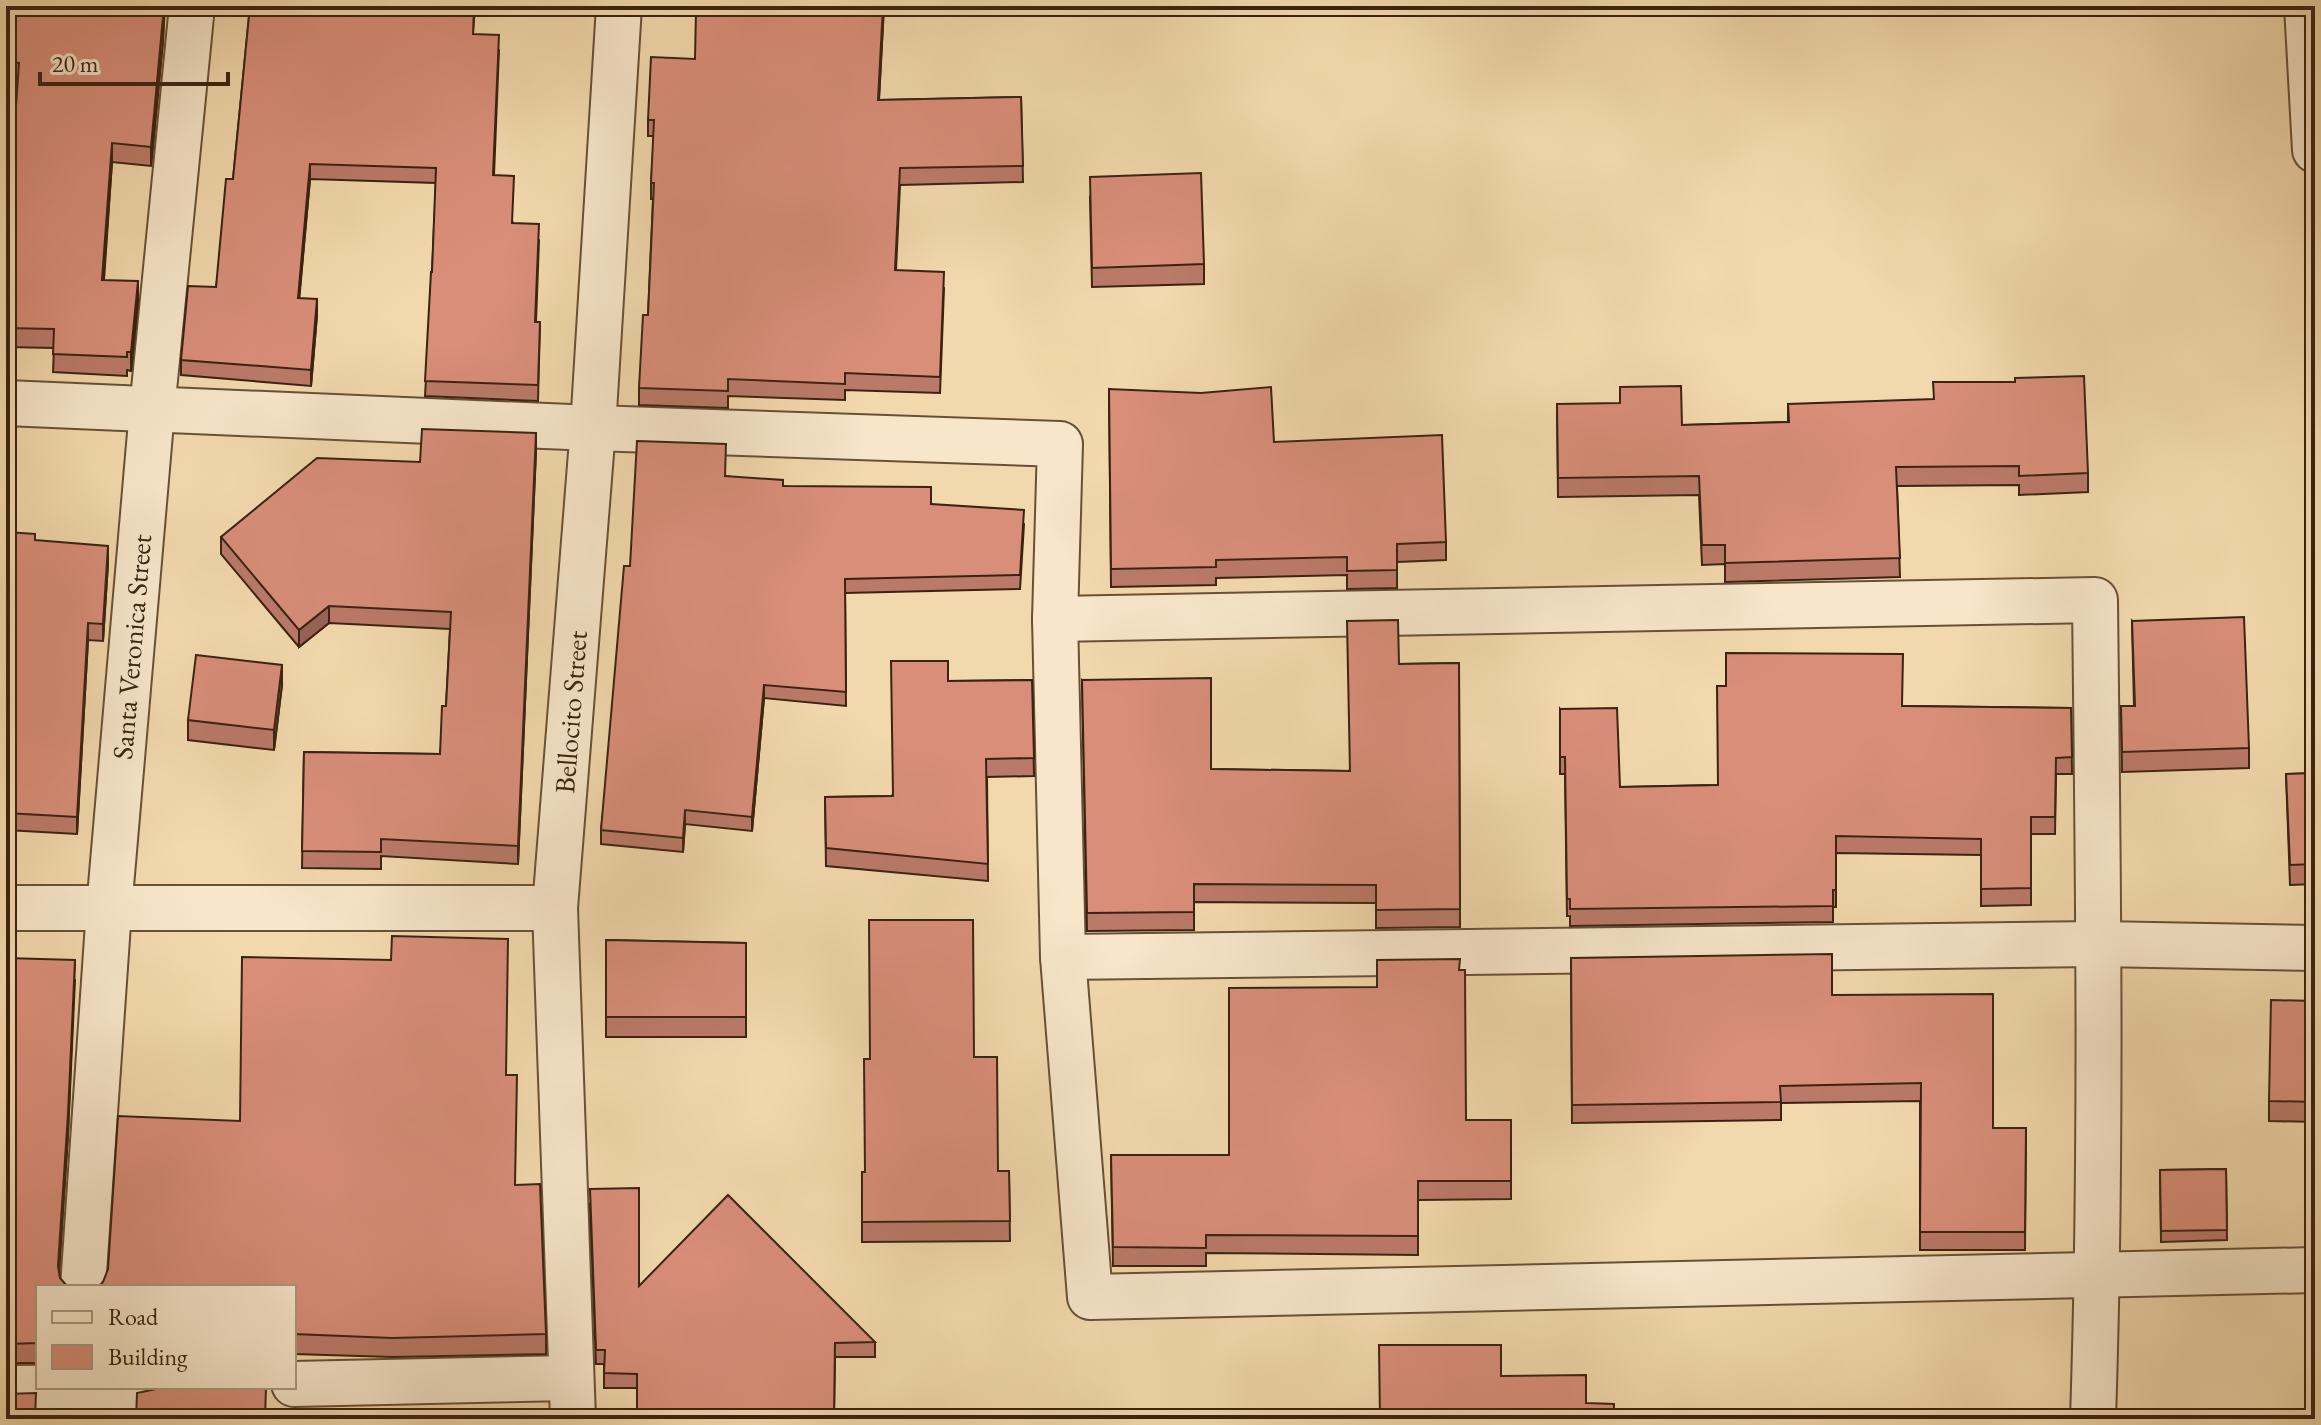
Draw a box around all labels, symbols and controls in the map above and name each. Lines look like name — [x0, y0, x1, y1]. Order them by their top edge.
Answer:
scale bar — [40, 36, 228, 86]
text: 20 m — [52, 48, 99, 79]
street label: Santa Veronica Street — [104, 533, 159, 761]
street label: Bellocito Street — [546, 629, 595, 795]
legend — [36, 1285, 296, 1389]
text: Road — [108, 1301, 159, 1332]
text: Building — [108, 1341, 188, 1372]

